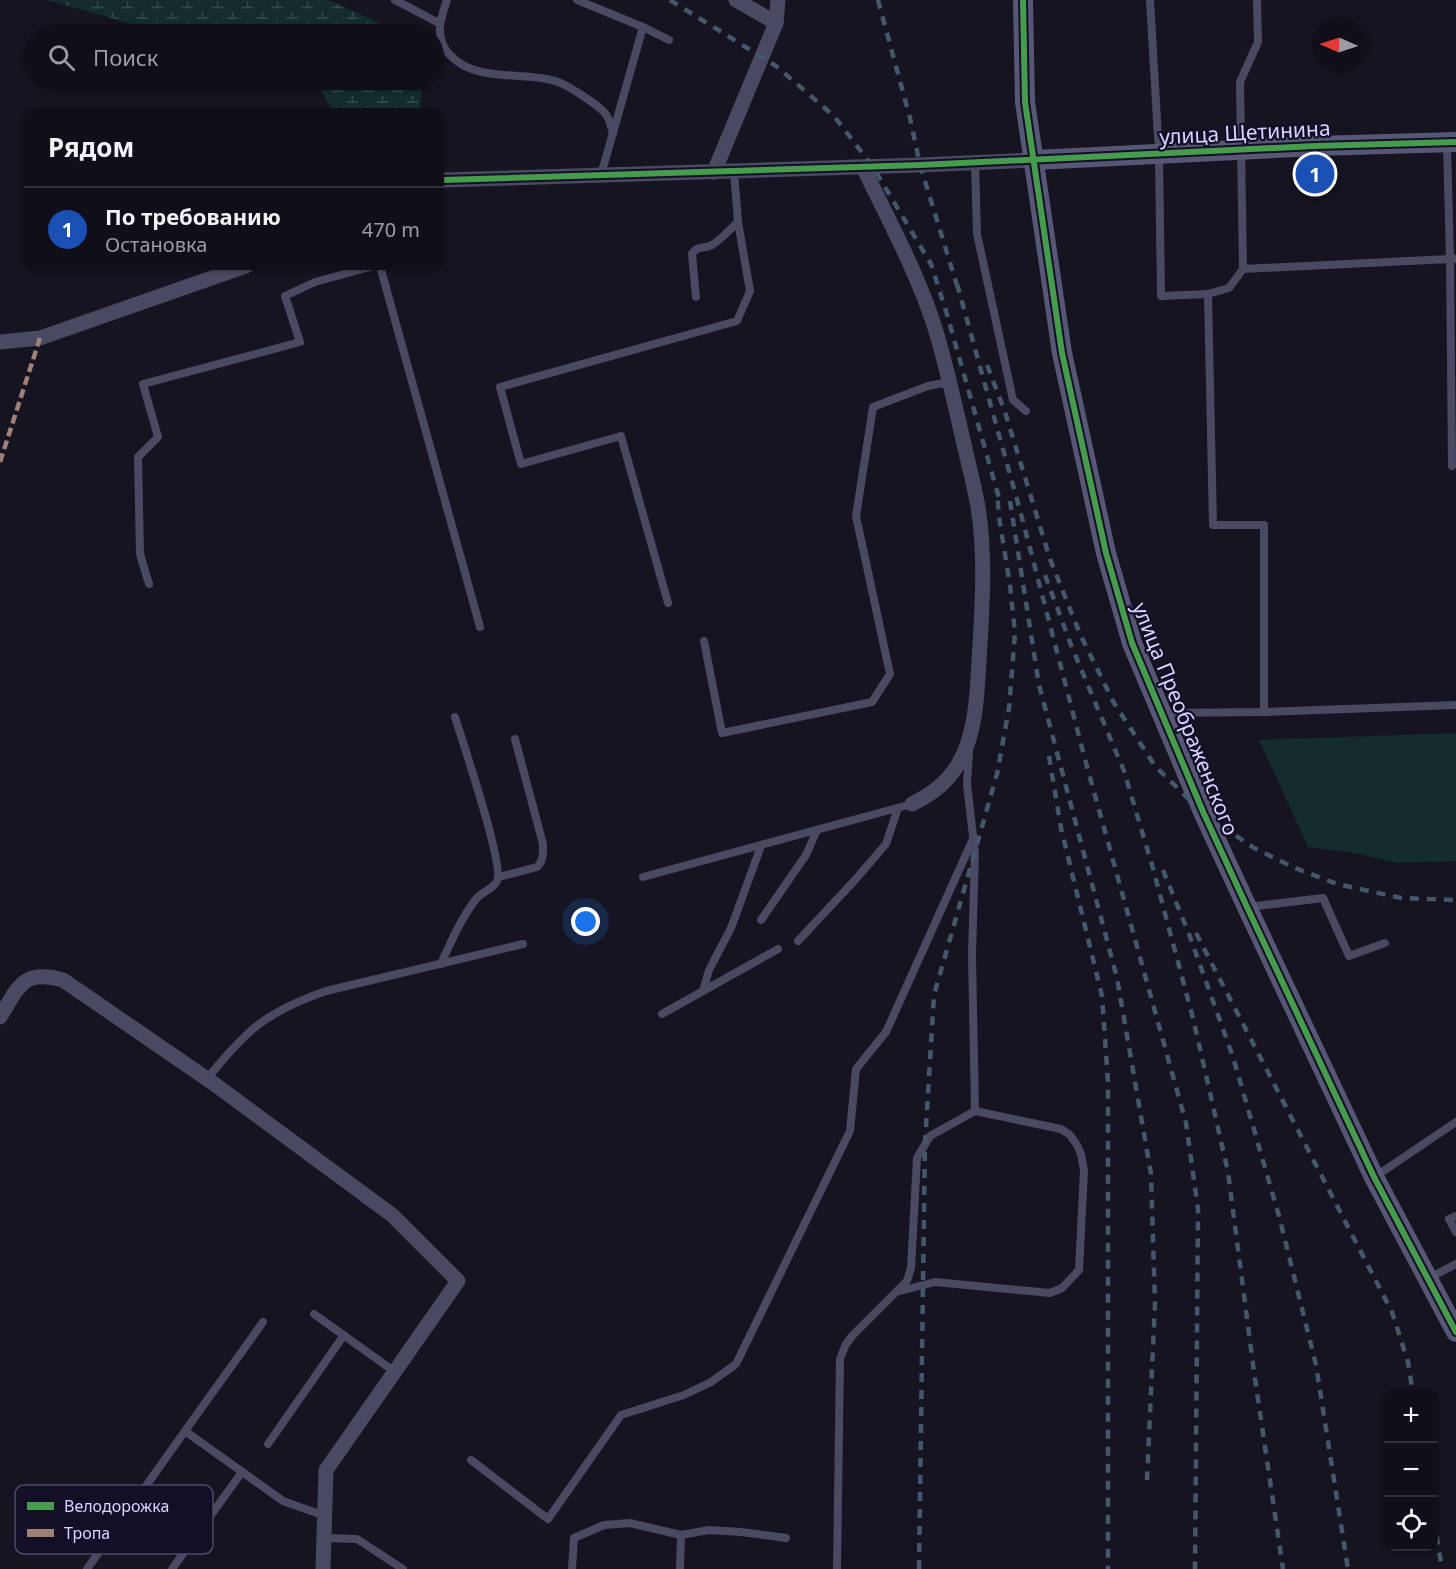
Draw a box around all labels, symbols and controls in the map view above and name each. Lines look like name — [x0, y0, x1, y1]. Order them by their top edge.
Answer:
north arrow — [1312, 18, 1366, 72]
search box — [24, 24, 444, 90]
icon: search — [45, 41, 78, 74]
text: Поиск — [93, 42, 158, 72]
street label: улица Щетинина — [1159, 114, 1331, 150]
text: Рядом — [48, 129, 134, 165]
pin: 1 — [1296, 152, 1334, 196]
text: По требованию — [105, 201, 281, 231]
text: 1 — [62, 216, 73, 243]
text: 470 m — [362, 216, 420, 243]
text: Остановка — [105, 231, 207, 258]
street label: улица Преображенского — [1126, 598, 1246, 839]
your location — [571, 907, 600, 936]
map controls — [1384, 1389, 1438, 1551]
button: + — [1384, 1389, 1438, 1443]
button: − — [1384, 1443, 1438, 1497]
legend — [15, 1485, 213, 1554]
text: Велодорожка — [64, 1495, 169, 1517]
button: locate — [1384, 1497, 1438, 1551]
text: Тропа — [64, 1522, 110, 1544]

